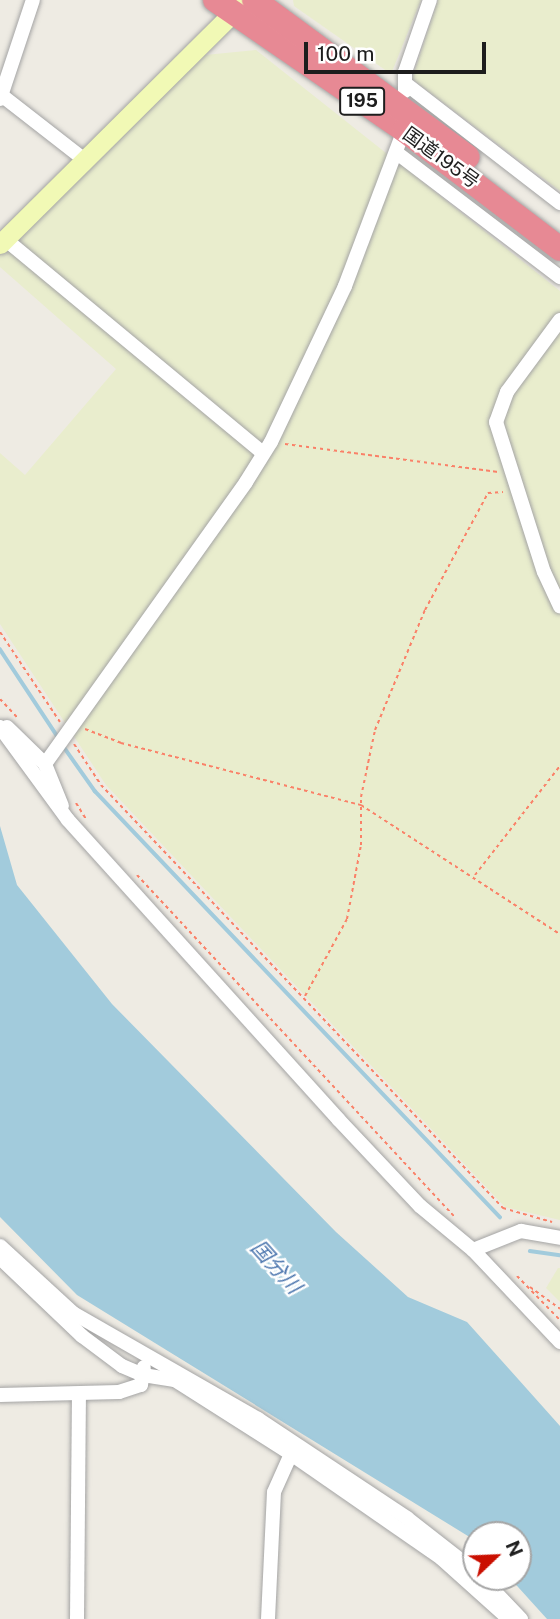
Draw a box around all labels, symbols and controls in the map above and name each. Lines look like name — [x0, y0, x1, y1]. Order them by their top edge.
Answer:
scale bar — [308, 28, 490, 72]
text: 100 m — [317, 41, 374, 66]
road number: 195 — [338, 86, 386, 116]
street label: 国道195号 — [398, 123, 484, 193]
water label: 国分川 — [246, 1235, 306, 1299]
north arrow — [462, 1521, 532, 1591]
text: N — [501, 1537, 528, 1560]

